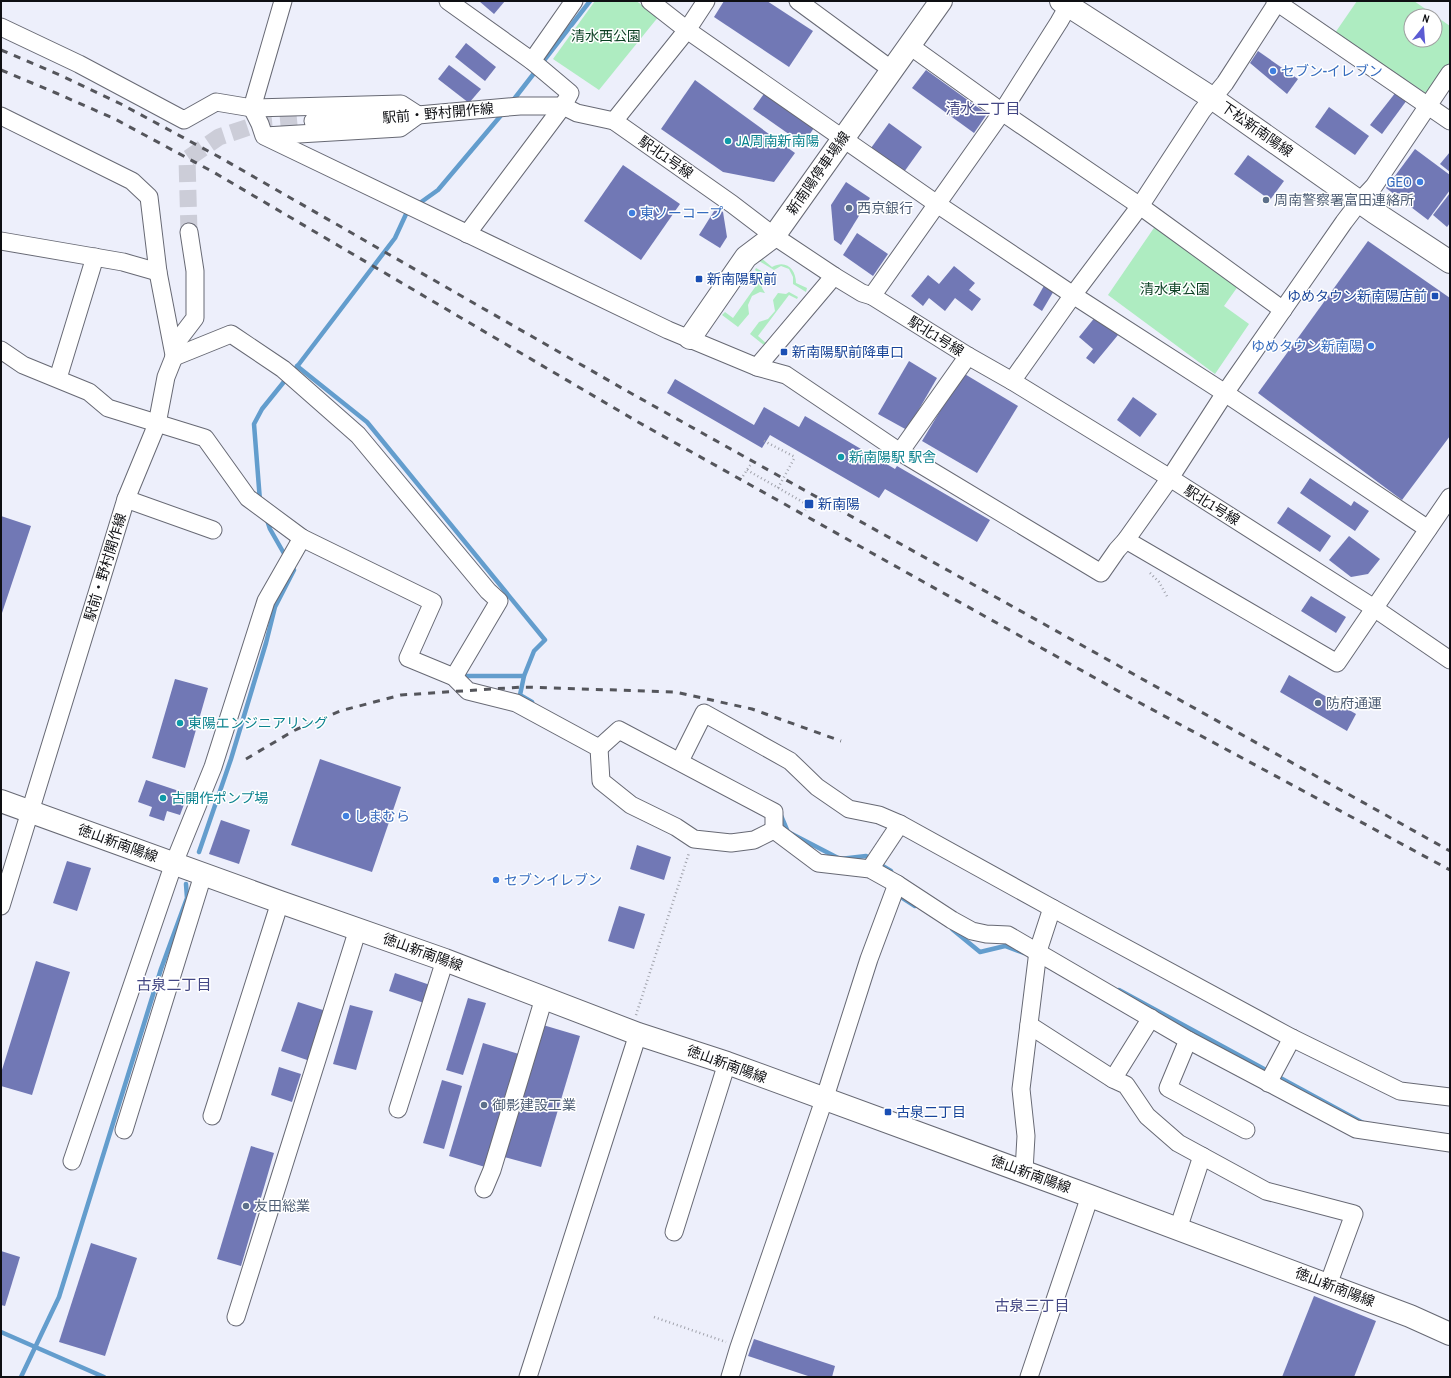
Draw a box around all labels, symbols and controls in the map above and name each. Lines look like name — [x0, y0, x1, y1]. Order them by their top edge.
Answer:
north arrow — [1403, 8, 1443, 48]
text: N — [1421, 11, 1431, 26]
park label: 清水西公園 — [571, 27, 641, 45]
place label: セブン-イレブン — [1281, 62, 1383, 80]
marker: セブン-イレブン — [1268, 66, 1278, 76]
district label: 清水二丁目 — [945, 98, 1021, 119]
street label: 下松新南陽線 — [1217, 98, 1297, 160]
street label: 駅前・野村開作線 — [381, 99, 495, 127]
street label: 新南陽停車場線 — [783, 128, 853, 218]
street label: 駅北1号線 — [635, 132, 697, 182]
place label: JA周南新南陽 — [736, 132, 819, 150]
marker: JA周南新南陽 — [723, 136, 733, 146]
place label: GEO — [1386, 173, 1412, 191]
marker: GEO — [1415, 177, 1425, 187]
place label: 周南警察署富田連絡所 — [1274, 191, 1414, 209]
marker: 周南警察署富田連絡所 — [1261, 195, 1271, 205]
place label: 西京銀行 — [857, 199, 913, 217]
marker: 西京銀行 — [844, 203, 854, 213]
place label: 東ソーコープ — [640, 204, 723, 222]
marker: 東ソーコープ — [627, 208, 637, 218]
place label: 新南陽駅前 — [707, 270, 777, 288]
marker: 新南陽駅前 — [694, 274, 704, 284]
park label: 清水東公園 — [1140, 280, 1210, 298]
place label: ゆめタウン新南陽店前 — [1287, 287, 1427, 305]
marker: ゆめタウン新南陽店前 — [1430, 291, 1440, 301]
street label: 駅北1号線 — [905, 312, 967, 360]
place label: ゆめタウン新南陽 — [1251, 337, 1363, 355]
marker: ゆめタウン新南陽 — [1366, 341, 1376, 351]
place label: 新南陽駅前降車口 — [792, 343, 904, 361]
marker: 新南陽駅前降車口 — [779, 347, 789, 357]
place label: 新南陽駅 駅舎 — [849, 448, 936, 466]
marker: 新南陽駅 駅舎 — [836, 452, 846, 462]
street label: 駅北1号線 — [1181, 481, 1243, 529]
place label: 新南陽 — [818, 495, 860, 513]
marker: 新南陽 — [803, 498, 815, 510]
street label: 駅前・野村開作線 — [80, 511, 130, 623]
place label: 防府通運 — [1326, 694, 1382, 712]
marker: 防府通運 — [1313, 698, 1323, 708]
place label: 東陽エンジニアリング — [188, 714, 328, 732]
marker: 東陽エンジニアリング — [175, 718, 185, 728]
place label: 古開作ポンプ場 — [171, 789, 269, 807]
marker: 古開作ポンプ場 — [158, 793, 168, 803]
place label: しまむら — [354, 807, 410, 825]
marker: しまむら — [341, 811, 351, 821]
street label: 徳山新南陽線 — [75, 820, 161, 866]
place label: セブンイレブン — [504, 871, 602, 889]
marker: セブンイレブン — [491, 875, 501, 885]
street label: 徳山新南陽線 — [380, 929, 466, 975]
district label: 古泉二丁目 — [136, 974, 212, 995]
street label: 徳山新南陽線 — [684, 1041, 770, 1087]
place label: 御影建設工業 — [492, 1096, 576, 1114]
marker: 御影建設工業 — [479, 1100, 489, 1110]
place label: 古泉二丁目 — [896, 1103, 966, 1121]
marker: 古泉二丁目 — [883, 1107, 893, 1117]
street label: 徳山新南陽線 — [988, 1151, 1074, 1197]
place label: 友田総業 — [254, 1197, 310, 1215]
marker: 友田総業 — [241, 1201, 251, 1211]
street label: 徳山新南陽線 — [1293, 1264, 1377, 1310]
district label: 古泉三丁目 — [994, 1295, 1070, 1316]

